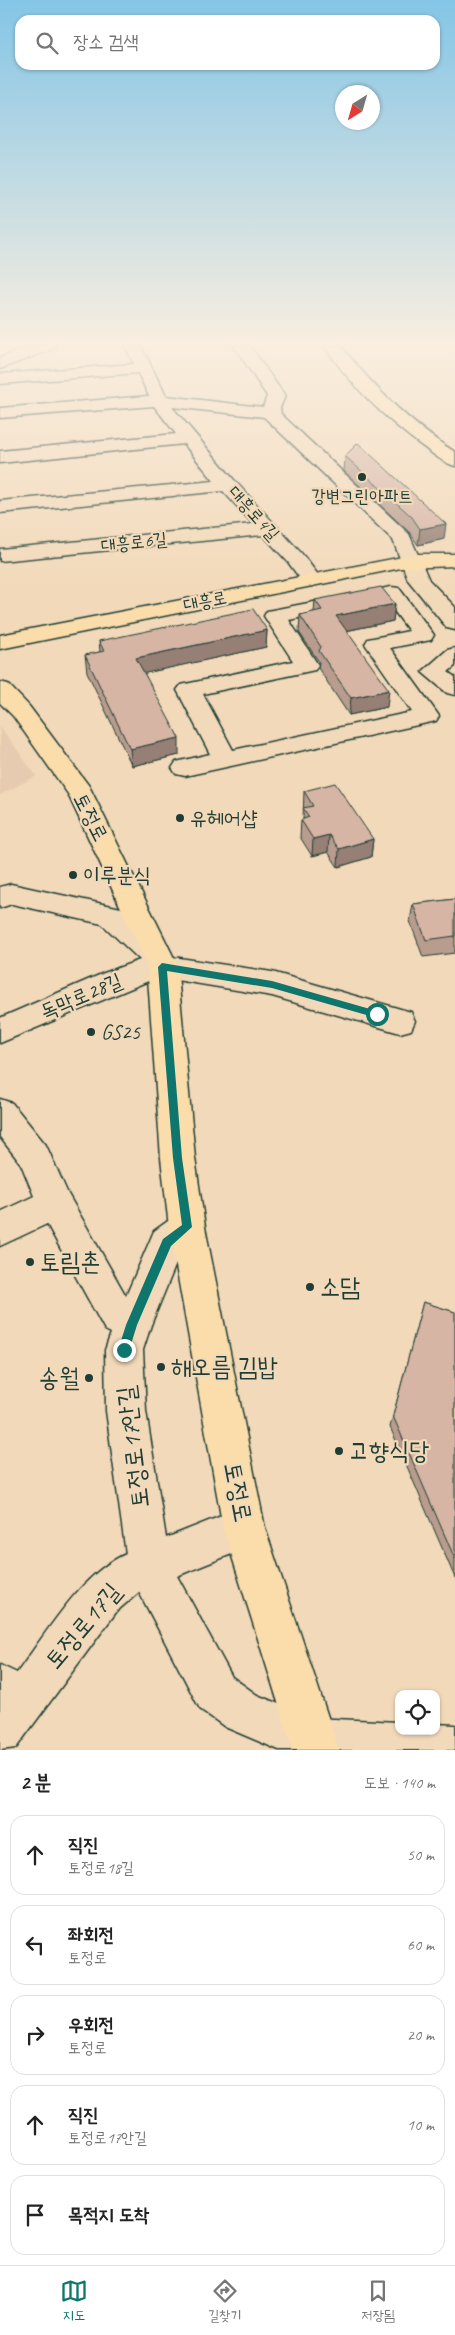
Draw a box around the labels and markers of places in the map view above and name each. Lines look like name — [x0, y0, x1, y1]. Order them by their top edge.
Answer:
marker: 강변그린아파트 — [356, 471, 368, 483]
place label: 강변그린아파트 — [311, 485, 413, 507]
place label: 유헤어샵 — [190, 805, 258, 831]
marker: 유헤어샵 — [174, 812, 186, 824]
place label: 이루분식 — [83, 862, 151, 888]
marker: 이루분식 — [67, 869, 79, 881]
place label: GS25 — [101, 1019, 141, 1045]
marker: GS25 — [85, 1026, 97, 1038]
place label: 토림촌 — [40, 1246, 100, 1278]
marker: 토림촌 — [24, 1256, 36, 1268]
place label: 소담 — [320, 1271, 360, 1303]
marker: 소담 — [304, 1281, 316, 1293]
place label: 해오름 김밥 — [171, 1351, 278, 1383]
marker: 해오름 김밥 — [155, 1361, 167, 1373]
place label: 송월 — [39, 1362, 79, 1394]
marker: 송월 — [83, 1372, 95, 1384]
place label: 고향식당 — [349, 1435, 429, 1467]
marker: 고향식당 — [333, 1445, 345, 1457]

